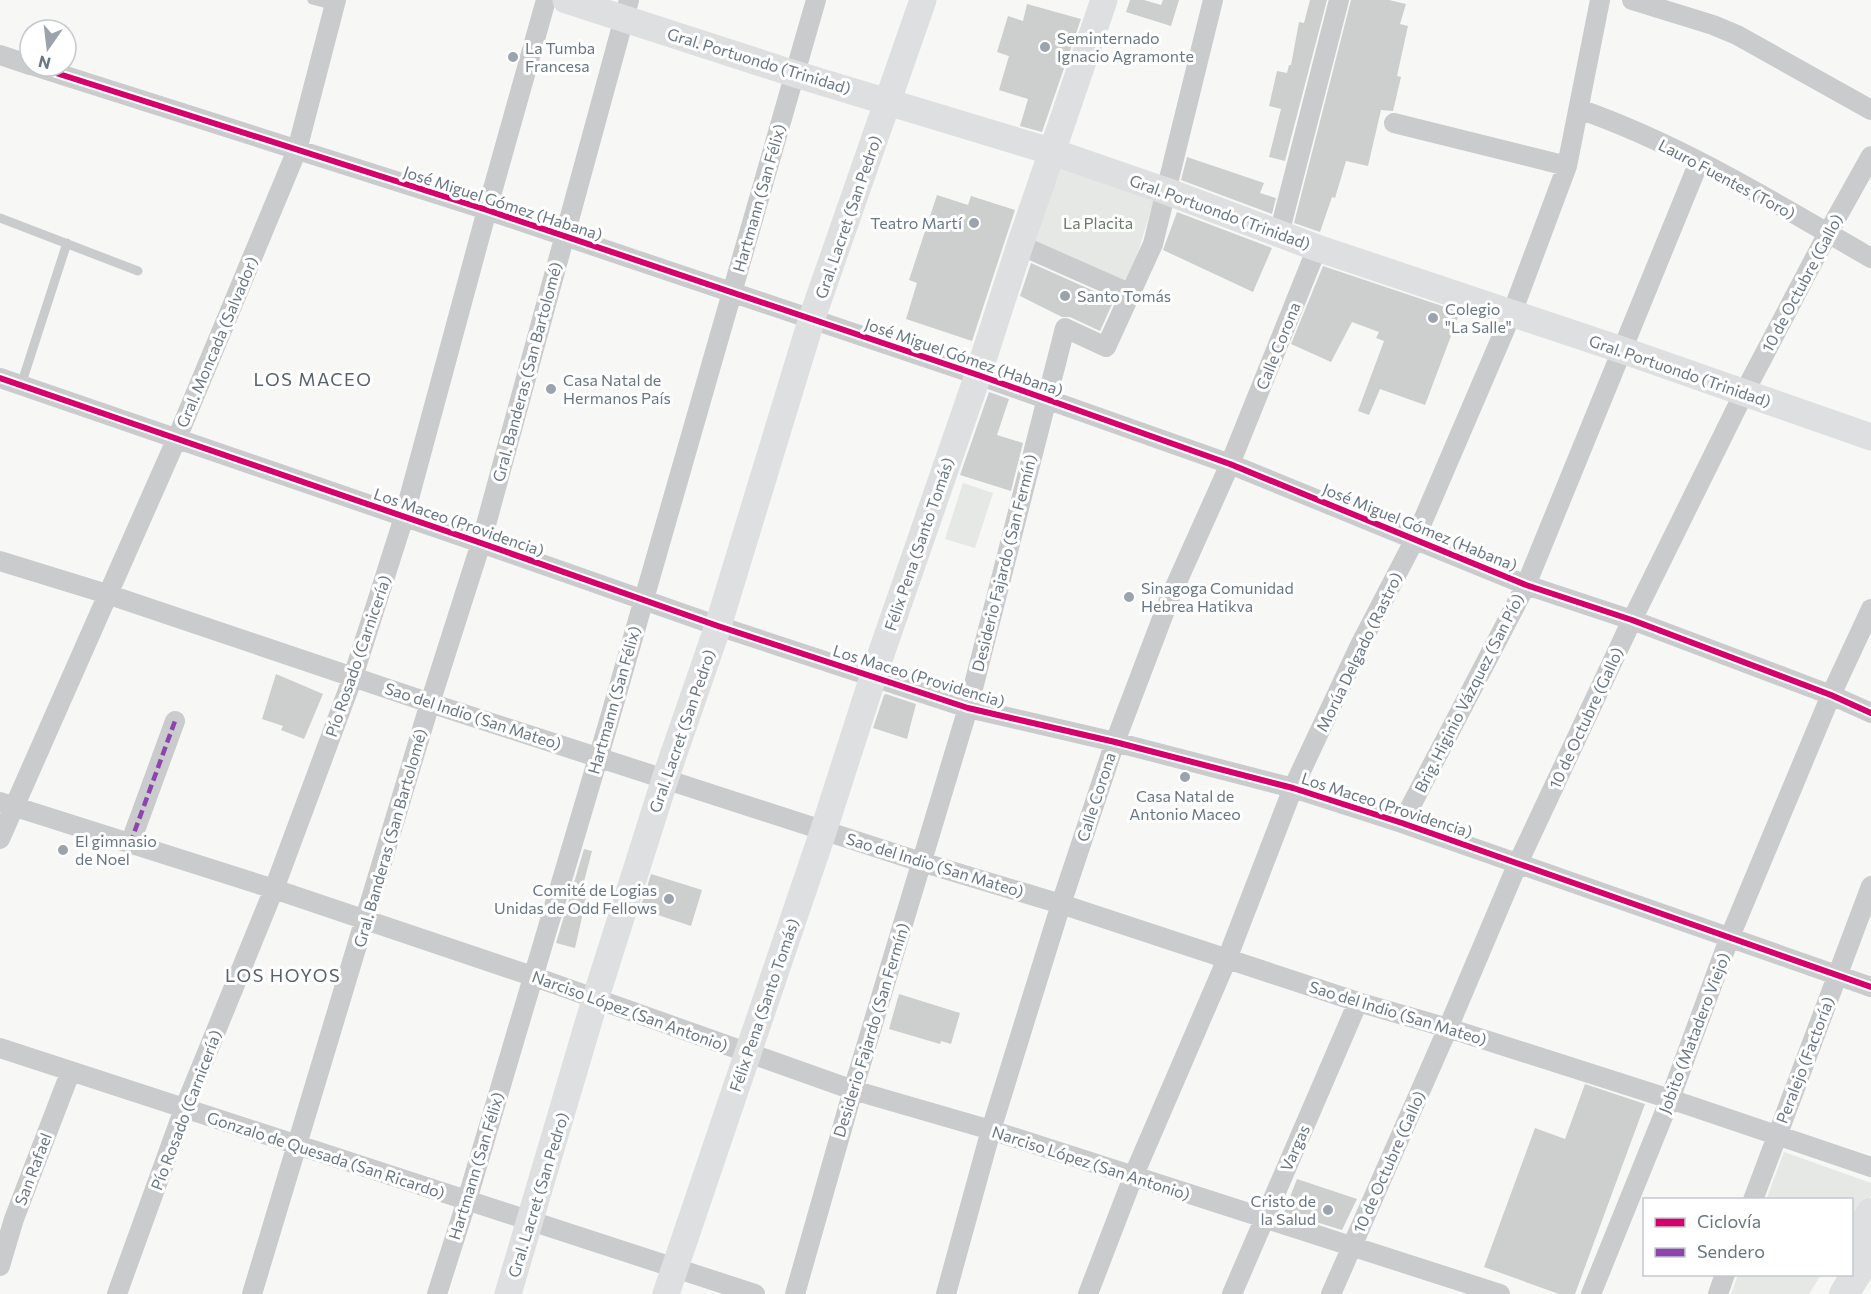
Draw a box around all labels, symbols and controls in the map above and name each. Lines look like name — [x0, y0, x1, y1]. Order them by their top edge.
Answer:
north arrow — [18, 18, 78, 78]
street label: Gral. Portuondo (Trinidad) — [665, 24, 853, 98]
place label: Seminternado Ignacio Agramonte — [1057, 28, 1194, 65]
place label: La Tumba Francesa — [525, 38, 595, 75]
marker: Seminternado Ignacio Agramonte — [1038, 40, 1052, 54]
marker: La Tumba Francesa — [506, 50, 520, 64]
text: N — [36, 52, 52, 74]
street label: Hartmann (San Félix) — [728, 122, 789, 274]
street label: Gral. Lacret (San Pedro) — [811, 133, 884, 301]
street label: Lauro Fuentes (Toro) — [1656, 135, 1799, 223]
street label: José Miguel Gómez (Habana) — [401, 161, 605, 244]
street label: Gral. Portuondo (Trinidad) — [1127, 170, 1313, 253]
street label: 10 de Octubre (Gallo) — [1757, 210, 1846, 355]
place label: Teatro Martí — [870, 213, 963, 232]
park label: La Placita — [1063, 213, 1133, 232]
marker: Teatro Martí — [967, 216, 981, 230]
street label: Gral. Moncada (Salvador) — [172, 253, 261, 430]
street label: Gral. Banderas (San Bartolomé) — [488, 260, 565, 484]
place label: Santo Tomás — [1077, 286, 1171, 305]
marker: Santo Tomás — [1058, 289, 1072, 303]
street label: Calle Corona — [1251, 299, 1304, 392]
place label: Colegio "La Salle" — [1445, 299, 1512, 336]
marker: Colegio "La Salle" — [1426, 311, 1440, 325]
street label: José Miguel Gómez (Habana) — [863, 314, 1066, 399]
street label: Gral. Portuondo (Trinidad) — [1587, 330, 1774, 411]
district label: LOS MACEO — [253, 368, 373, 390]
place label: Casa Natal de Hermanos País — [563, 370, 671, 407]
marker: Casa Natal de Hermanos País — [544, 382, 558, 396]
street label: Desiderio Fajardo (San Fermín) — [967, 452, 1040, 674]
street label: Félix Pena (Santo Tomás) — [880, 455, 957, 633]
street label: José Miguel Gómez (Habana) — [1320, 479, 1520, 574]
street label: Los Maceo (Providencia) — [372, 483, 547, 560]
street label: Morúa Delgado (Rastro) — [1312, 569, 1405, 735]
street label: Pío Rosado (Carnicería) — [321, 572, 394, 739]
place label: Sinagoga Comunidad Hebrea Hatikva — [1141, 578, 1294, 615]
marker: Sinagoga Comunidad Hebrea Hatikva — [1122, 590, 1136, 604]
street label: Brig. Higinio Vázquez (San Pío) — [1410, 590, 1527, 795]
street label: Hartmann (San Félix) — [583, 624, 644, 776]
street label: Los Maceo (Providencia) — [831, 640, 1007, 711]
street label: 10 de Octubre (Gallo) — [1544, 644, 1627, 791]
street label: Gral. Lacret (San Pedro) — [645, 647, 718, 815]
street label: Sao del Indio (San Mateo) — [382, 678, 564, 753]
street label: Gral. Banderas (San Bartolomé) — [349, 726, 430, 949]
street label: Calle Corona — [1072, 750, 1119, 844]
street label: Los Maceo (Providencia) — [1299, 768, 1475, 841]
marker: Casa Natal de Antonio Maceo — [1178, 770, 1192, 784]
place label: Casa Natal de Antonio Maceo — [1129, 786, 1241, 823]
street label: Sao del Indio (San Mateo) — [844, 828, 1026, 901]
place label: El gimnasio de Noel — [75, 831, 157, 868]
marker: El gimnasio de Noel — [56, 843, 70, 857]
place label: Comité de Logias Unidas de Odd Fellows — [494, 880, 657, 917]
marker: Comité de Logias Unidas de Odd Fellows — [662, 892, 676, 906]
street label: Félix Pena (Santo Tomás) — [725, 916, 802, 1094]
street label: Desiderio Fajardo (San Fermín) — [829, 920, 912, 1139]
street label: Jobito (Matadero Viejo) — [1654, 950, 1733, 1116]
district label: LOS HOYOS — [225, 964, 341, 986]
street label: Narciso López (San Antonio) — [530, 966, 731, 1055]
street label: Sao del Indio (San Mateo) — [1307, 976, 1489, 1049]
street label: Peralejo (Factoría) — [1772, 994, 1837, 1126]
street label: Pío Rosado (Carnicería) — [146, 1027, 225, 1193]
street label: 10 de Octubre (Gallo) — [1349, 1088, 1428, 1236]
street label: Hartmann (San Félix) — [444, 1090, 507, 1242]
street label: Gonzalo de Quesada (San Ricardo) — [205, 1107, 447, 1202]
street label: Gral. Lacret (San Pedro) — [503, 1110, 572, 1280]
street label: Narciso López (San Antonio) — [990, 1122, 1192, 1204]
street label: Vargas — [1276, 1122, 1313, 1174]
street label: San Rafael — [10, 1130, 55, 1208]
place label: Cristo de la Salud — [1251, 1191, 1316, 1228]
legend — [1643, 1198, 1853, 1276]
marker: Cristo de la Salud — [1321, 1203, 1335, 1217]
text: Ciclovía — [1697, 1210, 1761, 1232]
text: Sendero — [1697, 1240, 1765, 1262]

